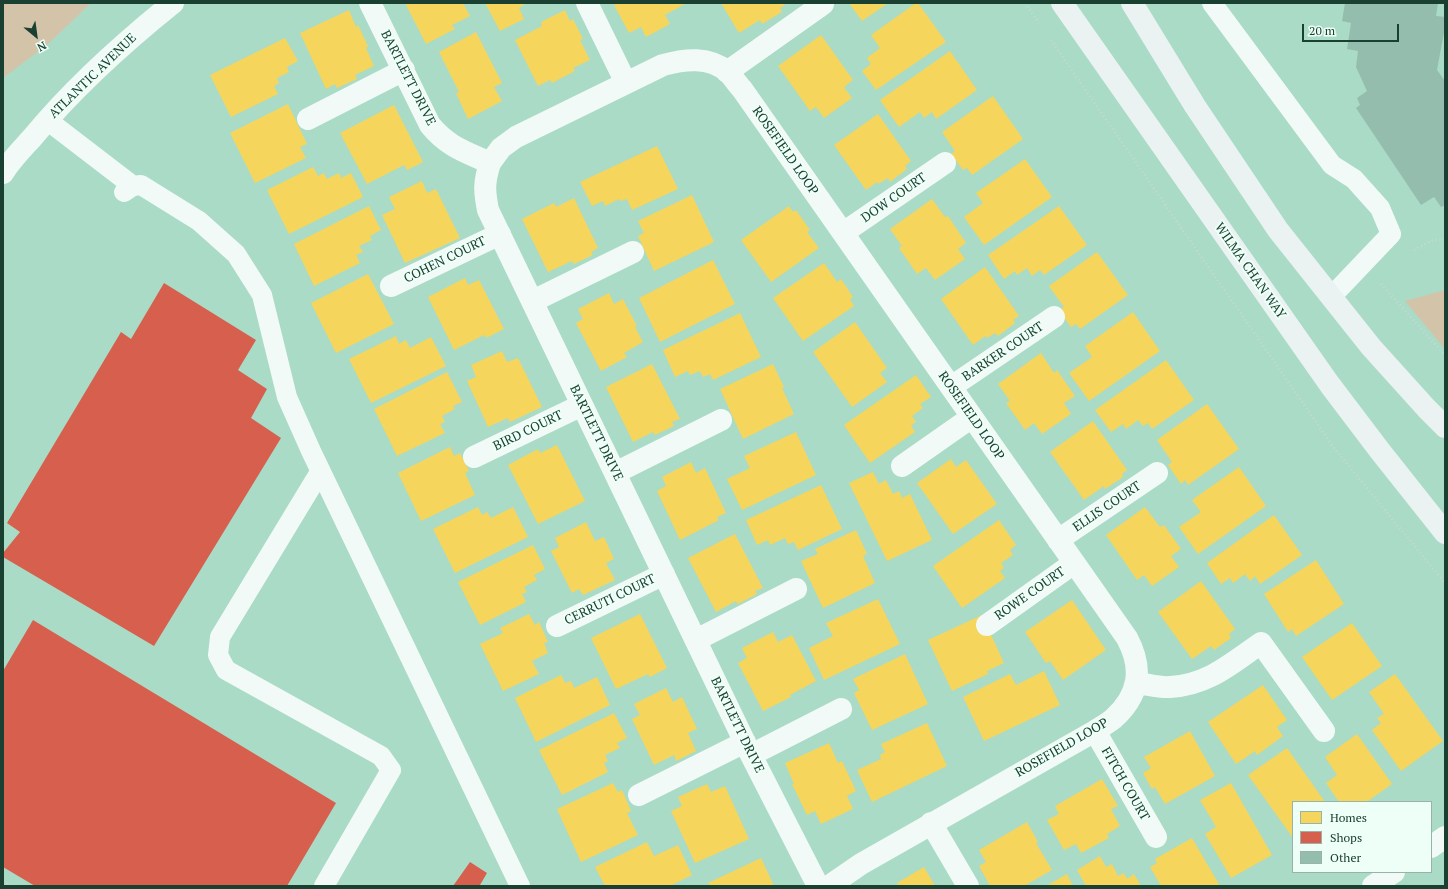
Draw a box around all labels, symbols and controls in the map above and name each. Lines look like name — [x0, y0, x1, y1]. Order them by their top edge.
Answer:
north arrow — [16, 16, 56, 56]
scale bar — [1304, 16, 1401, 42]
text: 20 m — [1309, 23, 1335, 38]
street label: BARTLETT DRIVE — [377, 28, 439, 128]
street label: ATLANTIC AVENUE — [46, 30, 140, 122]
text: N — [35, 38, 49, 55]
street label: ROSEFIELD LOOP — [749, 104, 821, 198]
street label: DOW COURT — [858, 170, 930, 226]
street label: WILMA CHAN WAY — [1211, 220, 1289, 322]
street label: COHEN COURT — [401, 233, 489, 287]
street label: BARKER COURT — [959, 319, 1047, 385]
street label: ROSEFIELD LOOP — [935, 369, 1007, 463]
street label: BARTLETT DRIVE — [566, 382, 626, 484]
street label: BIRD COURT — [491, 407, 565, 455]
street label: ELLIS COURT — [1070, 479, 1144, 535]
street label: ROWE COURT — [992, 564, 1068, 624]
street label: CERRUTI COURT — [562, 571, 658, 629]
street label: BARTLETT DRIVE — [707, 674, 767, 776]
street label: ROSEFIELD LOOP — [1013, 715, 1111, 781]
street label: FITCH COURT — [1098, 744, 1152, 824]
legend — [1292, 801, 1432, 873]
text: Homes — [1330, 810, 1367, 825]
text: Shops — [1330, 830, 1362, 845]
text: Other — [1330, 850, 1361, 865]

